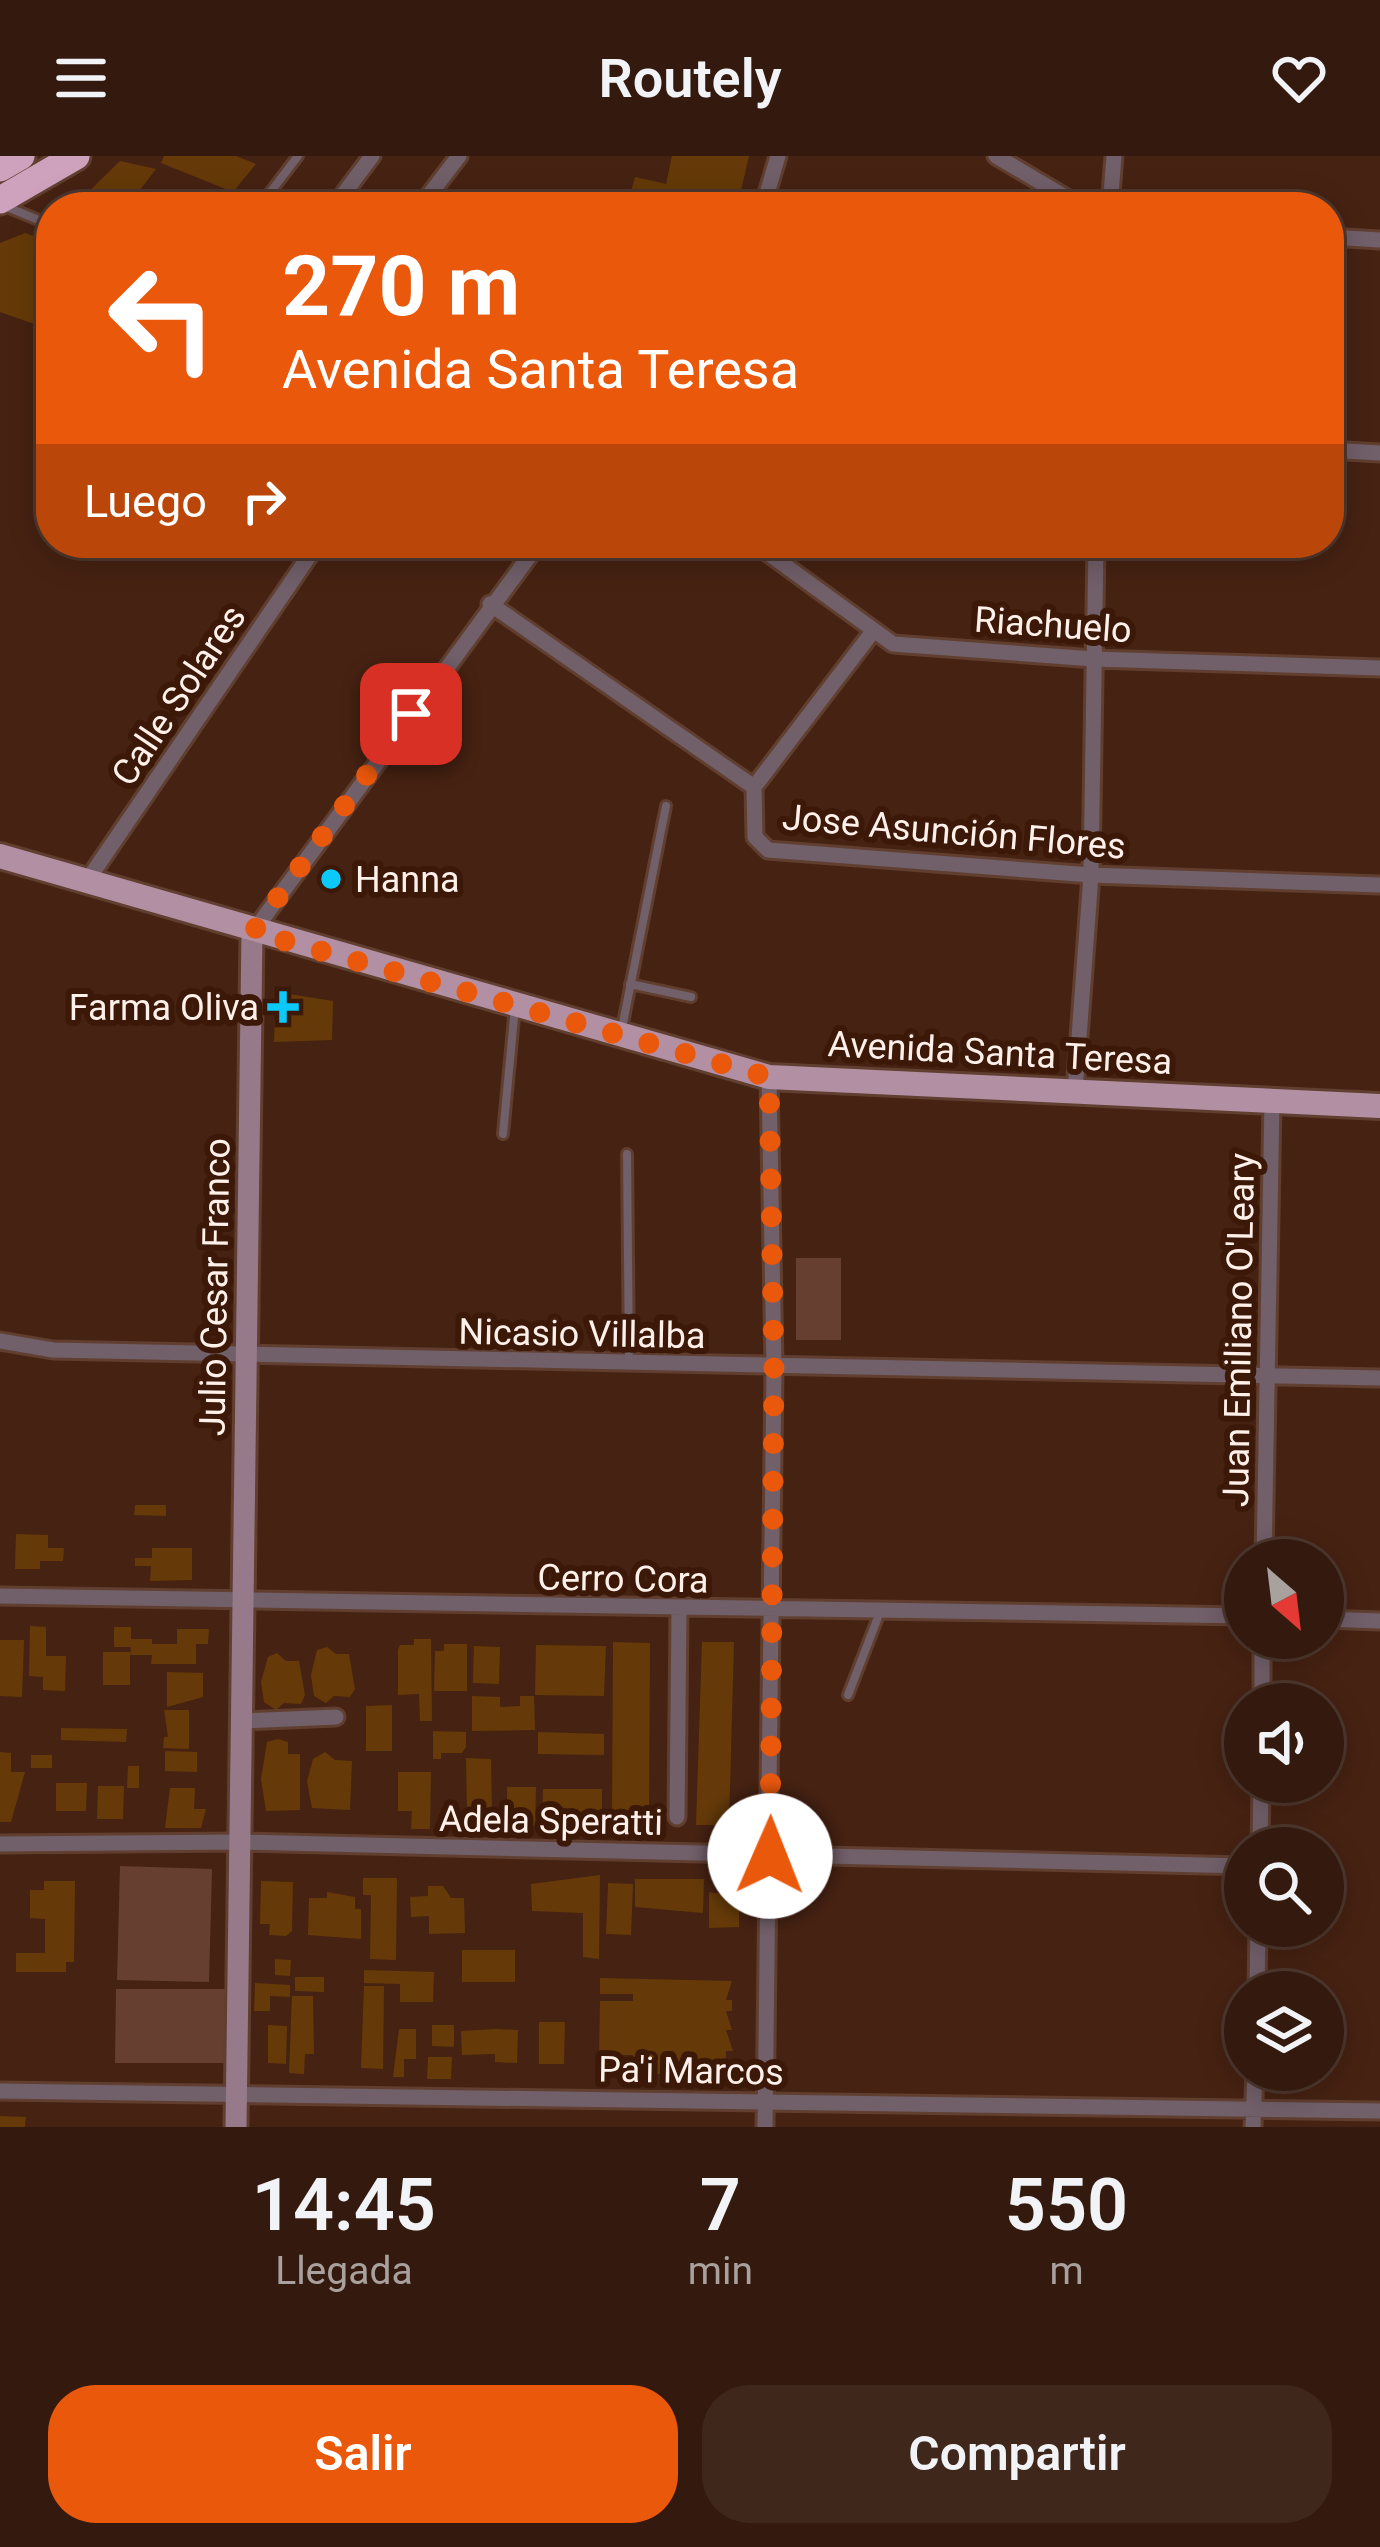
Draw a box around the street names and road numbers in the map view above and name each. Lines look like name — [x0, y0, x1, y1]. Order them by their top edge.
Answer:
street label: Calle Solares — [103, 597, 254, 794]
street label: Riachuelo — [973, 599, 1133, 651]
street label: Jose Asunción Flores — [781, 796, 1127, 868]
street label: Avenida Santa Teresa — [827, 1023, 1173, 1083]
street label: Julio Cesar Franco — [191, 1138, 239, 1436]
street label: Juan Emiliano O'Leary — [1215, 1153, 1263, 1507]
street label: Nicasio Villalba — [458, 1311, 706, 1357]
street label: Cerro Cora — [537, 1557, 709, 1601]
street label: Adela Speratti — [439, 1798, 663, 1844]
street label: Pa'i Marcos — [598, 2048, 784, 2094]

